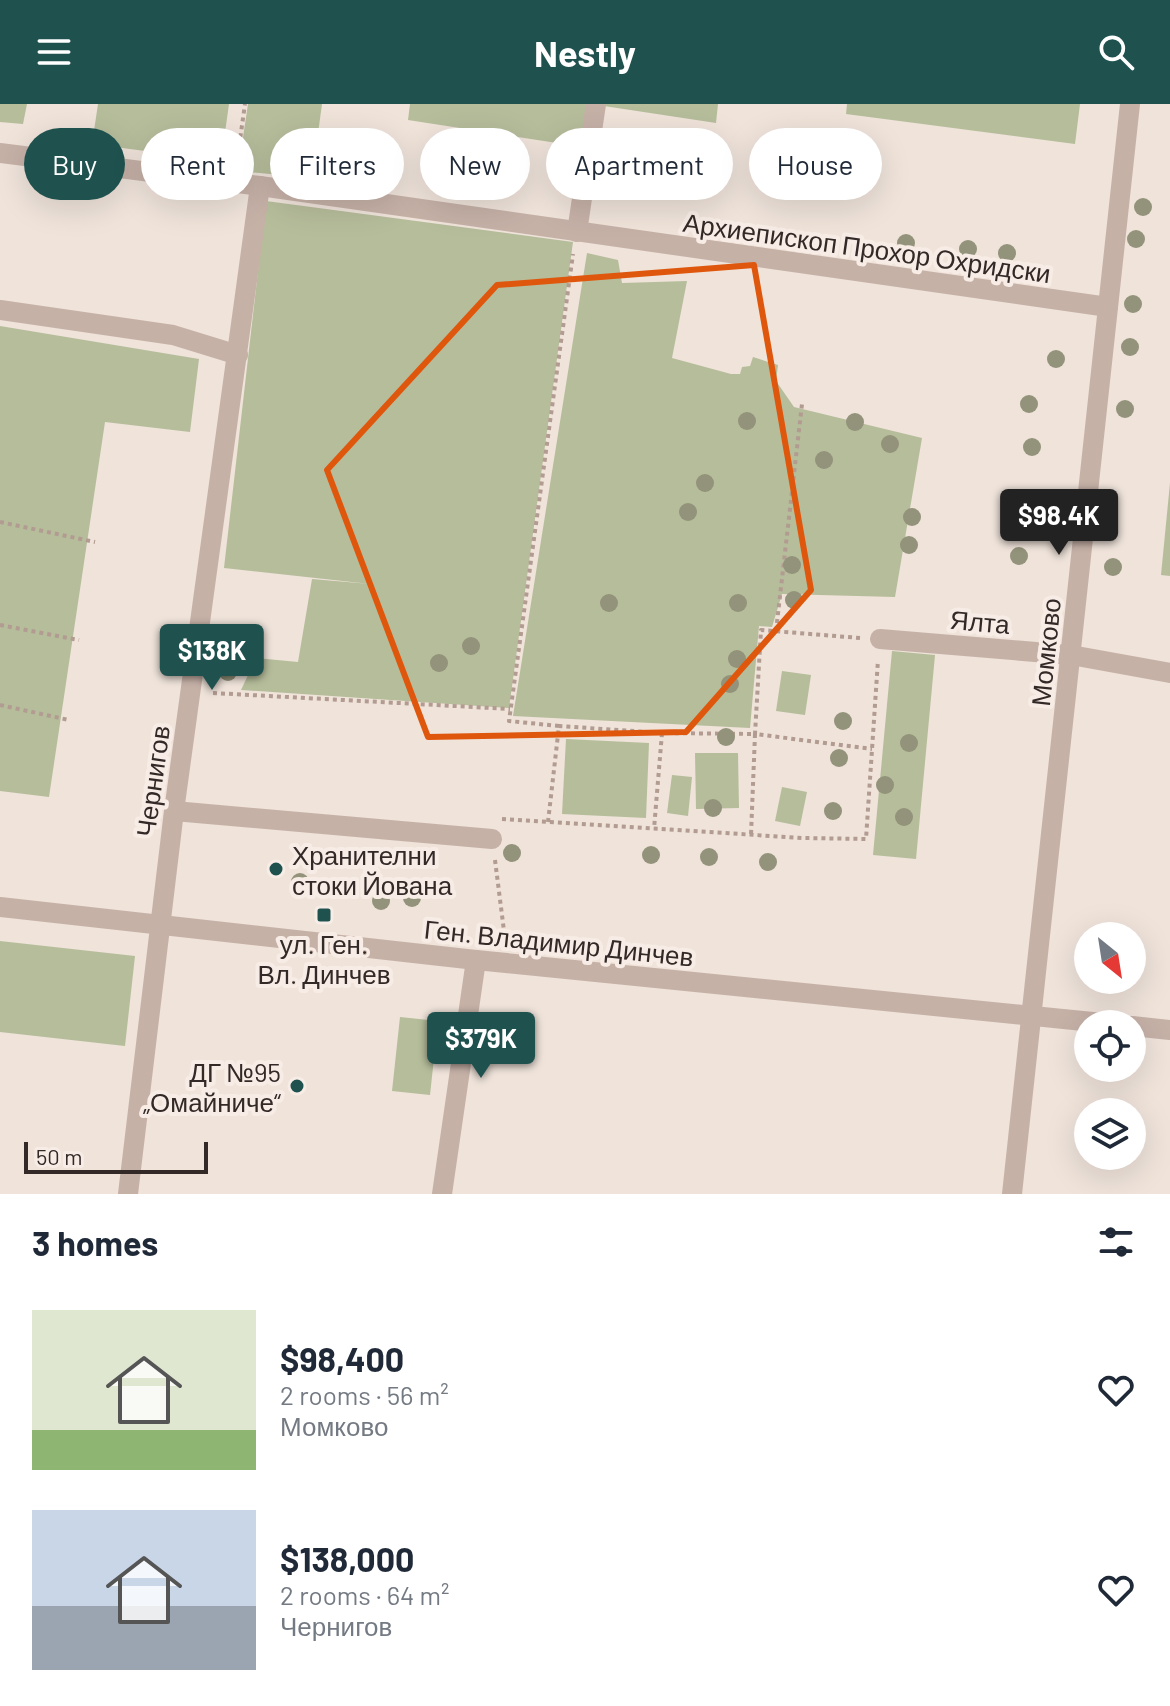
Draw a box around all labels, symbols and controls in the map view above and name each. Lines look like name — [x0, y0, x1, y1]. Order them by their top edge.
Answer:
icon: menu — [32, 30, 76, 74]
icon: search — [1094, 30, 1138, 74]
text: Nestly — [534, 31, 636, 74]
chip: Buy — [24, 128, 125, 200]
chip: Rent — [141, 128, 254, 200]
chip: Filters — [270, 128, 404, 200]
chip: New — [420, 128, 530, 200]
chip: Apartment — [546, 128, 733, 200]
chip: House — [749, 128, 882, 200]
street label: Архиепископ Прохор Охридски — [681, 206, 1053, 288]
pin: $98.4K — [994, 489, 1124, 557]
text: $98.4K — [1018, 499, 1100, 530]
street label: Момково — [1024, 596, 1066, 708]
street label: Ялта — [949, 603, 1012, 639]
pin: $138K — [156, 624, 268, 692]
text: $138K — [178, 634, 246, 665]
street label: Чернигов — [129, 723, 175, 839]
place label: Хранителни стоки Йована — [292, 839, 453, 900]
marker: Хранителни стоки Йована — [267, 860, 285, 878]
marker: ул. Ген. Вл. Динчев — [315, 906, 333, 924]
street label: Ген. Владимир Динчев — [423, 912, 695, 972]
north arrow — [1074, 922, 1146, 994]
map controls — [1074, 922, 1146, 1170]
place label: ул. Ген. Вл. Динчев — [257, 928, 391, 989]
button: locate — [1074, 1010, 1146, 1082]
pin: $379K — [425, 1012, 537, 1080]
text: $379K — [445, 1022, 517, 1053]
place label: ДГ №95 „Омайниче“ — [143, 1056, 281, 1117]
marker: ДГ №95 „Омайниче“ — [288, 1077, 306, 1095]
button: layers — [1074, 1098, 1146, 1170]
scale bar — [24, 1138, 208, 1174]
text: 50 m — [36, 1143, 82, 1169]
icon: filters — [1094, 1220, 1138, 1264]
text: 3 homes — [32, 1222, 158, 1263]
text: $98,400 — [280, 1338, 404, 1379]
icon: home — [96, 1342, 192, 1438]
icon: heart — [1094, 1368, 1138, 1412]
text: 2 rooms · 56 m² — [280, 1379, 449, 1410]
text: Момково — [280, 1410, 388, 1441]
text: $138,000 — [280, 1538, 415, 1579]
icon: home — [96, 1542, 192, 1638]
icon: heart — [1094, 1568, 1138, 1612]
text: 2 rooms · 64 m² — [280, 1579, 450, 1610]
text: Чернигов — [280, 1610, 392, 1641]

